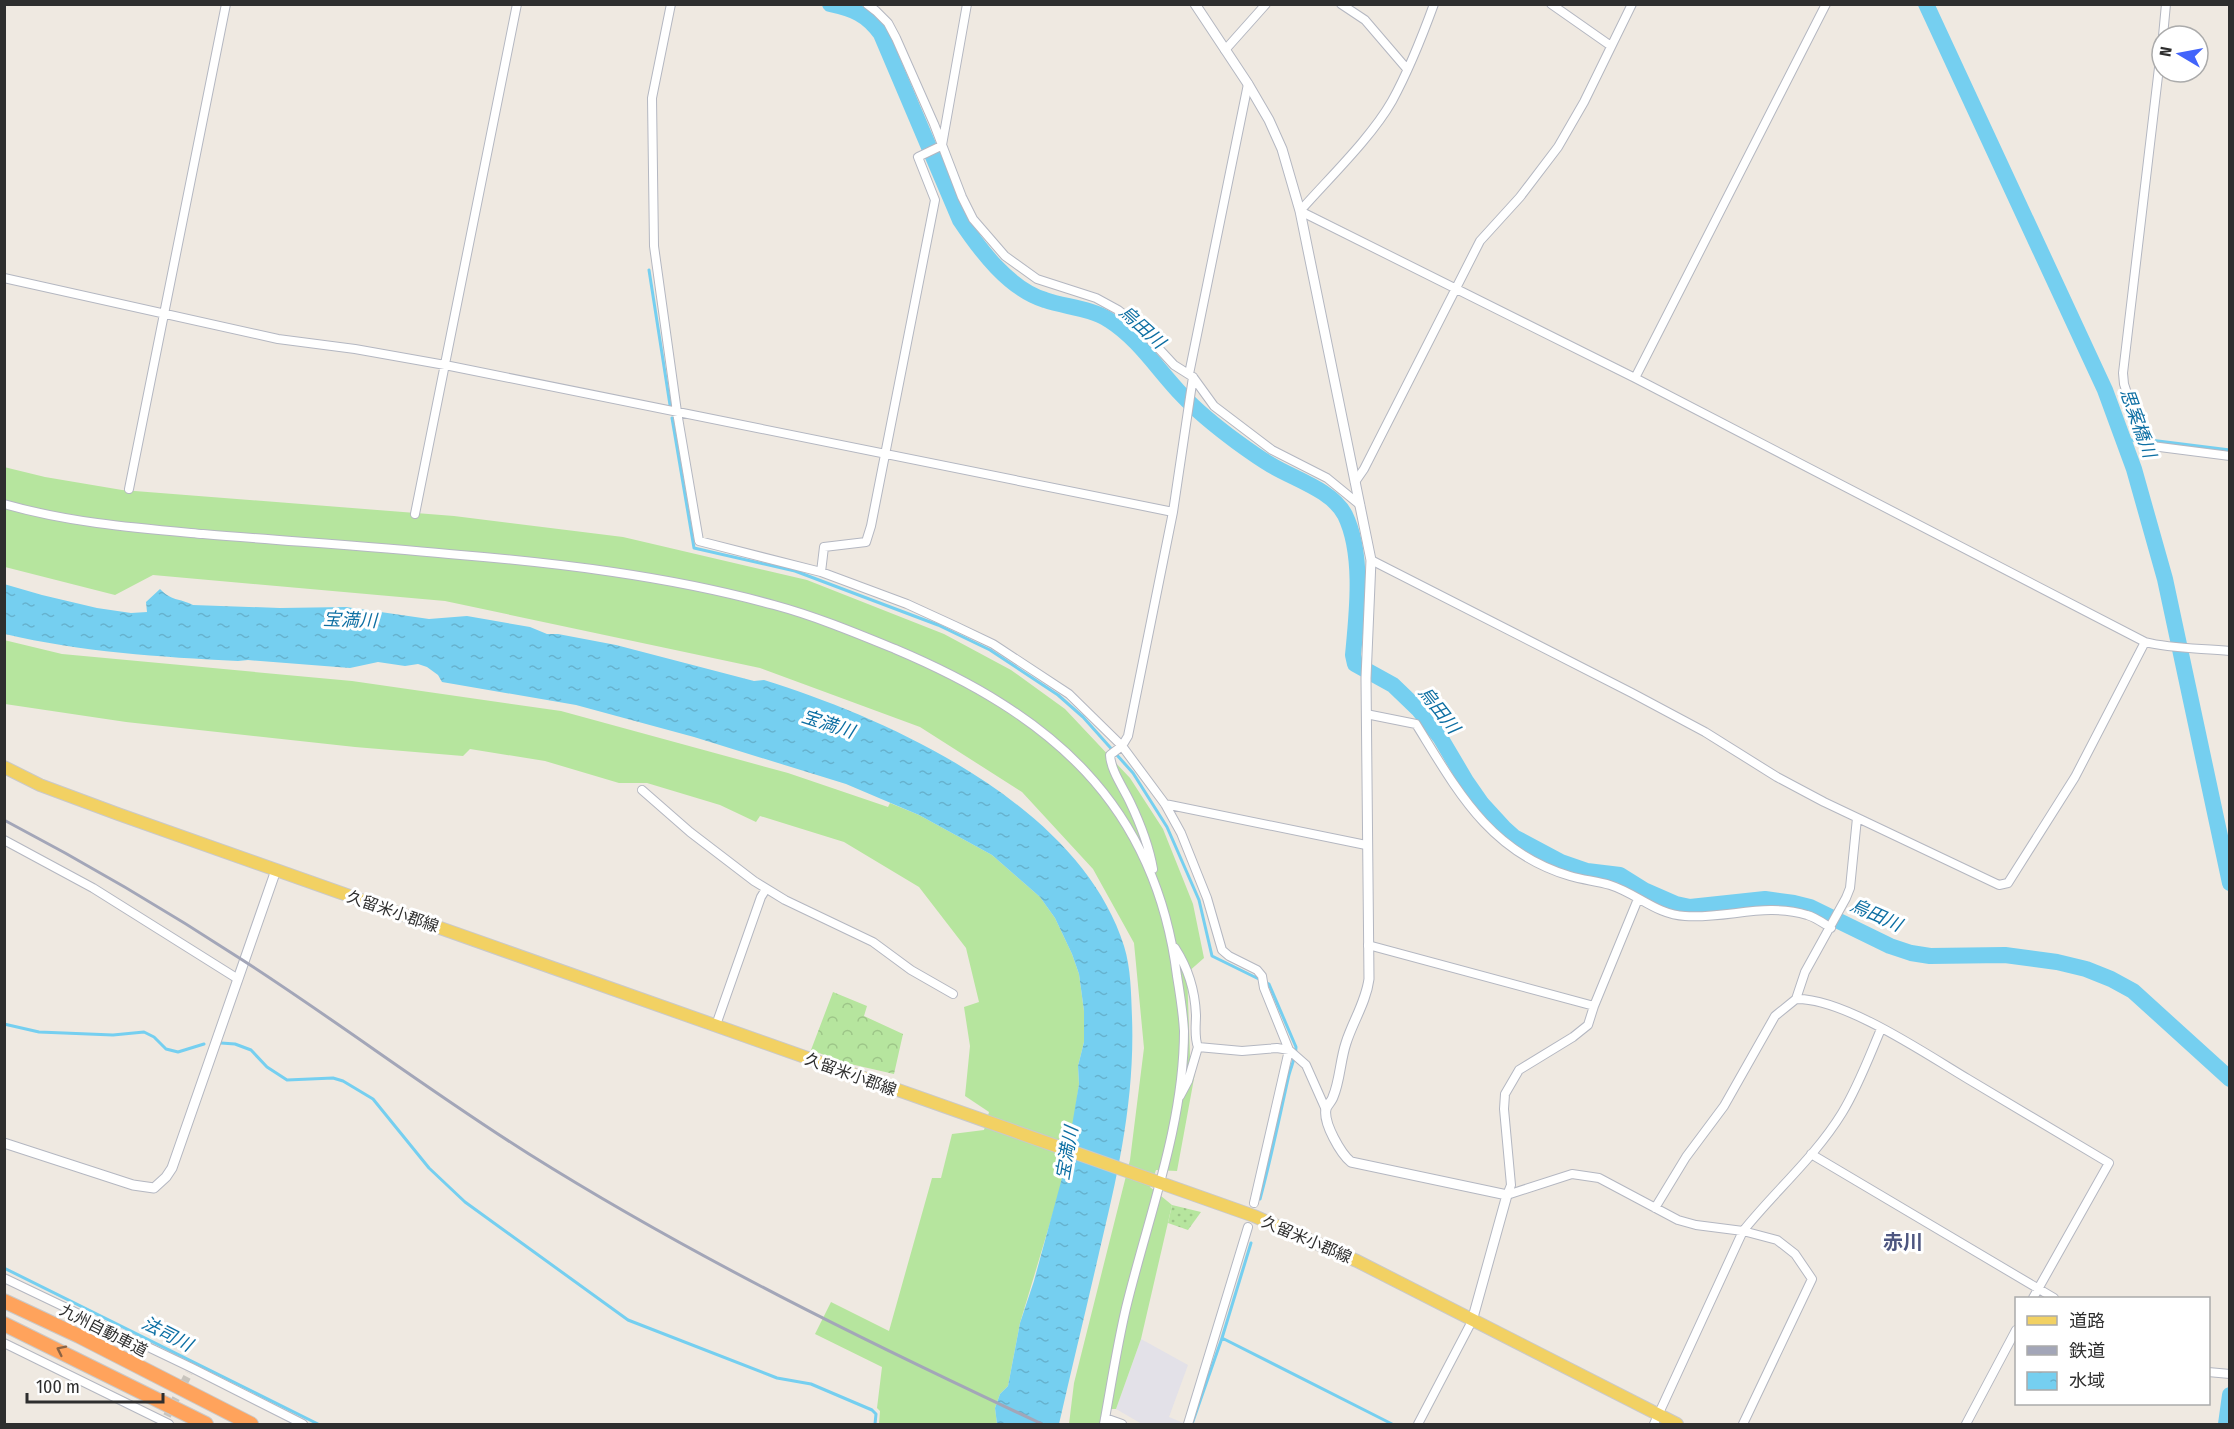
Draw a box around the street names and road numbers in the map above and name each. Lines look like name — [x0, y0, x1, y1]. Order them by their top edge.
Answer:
street label: 久留米小郡線 — [344, 887, 441, 936]
street label: 久留米小郡線 — [802, 1049, 899, 1100]
street label: 久留米小郡線 — [1259, 1212, 1355, 1267]
street label: 九州自動車道 — [57, 1300, 151, 1361]

